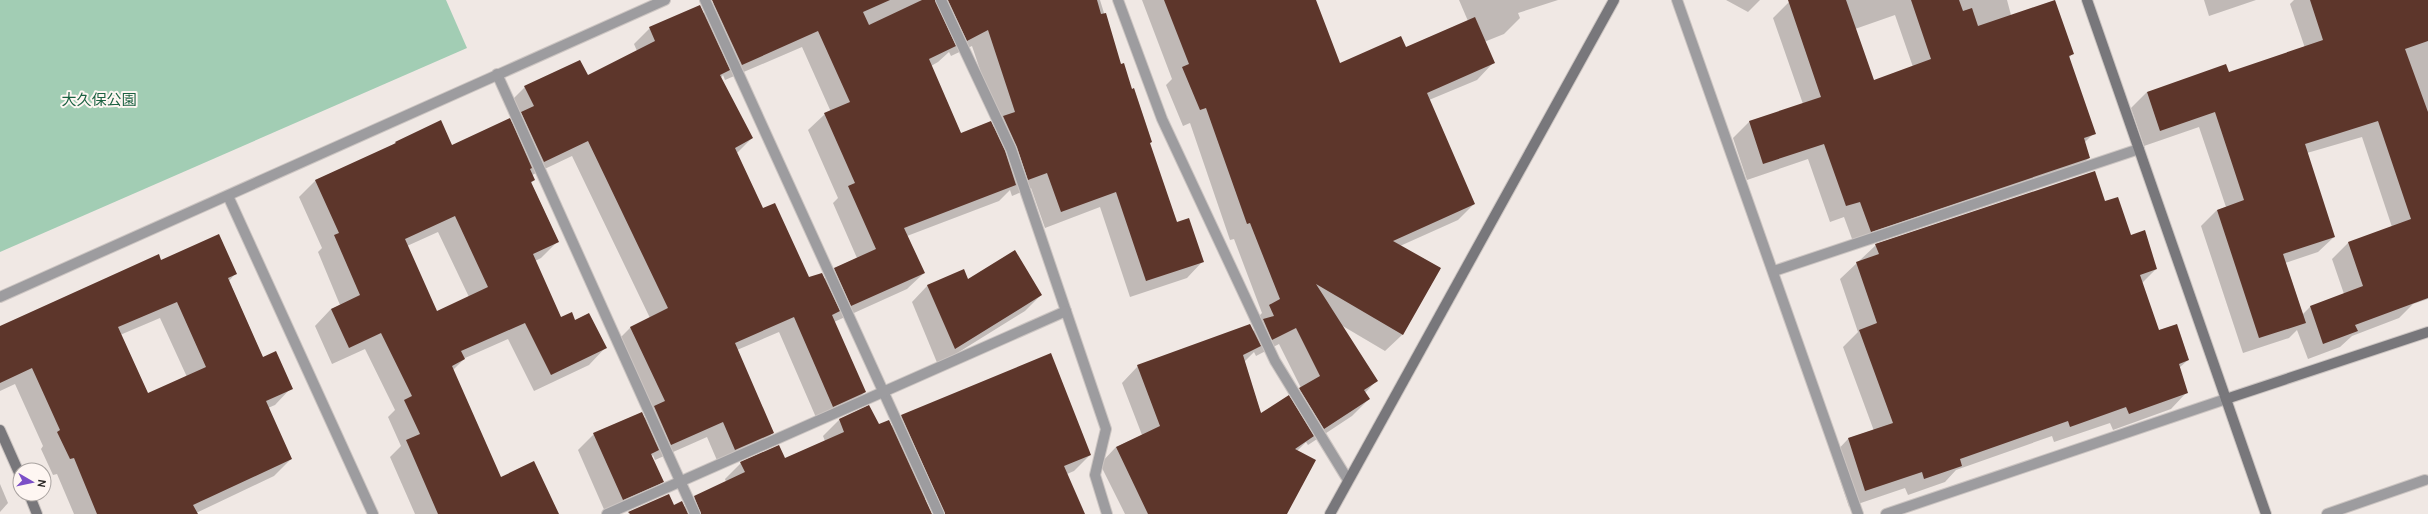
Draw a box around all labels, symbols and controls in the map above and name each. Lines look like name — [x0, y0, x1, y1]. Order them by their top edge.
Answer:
park label: 大久保公園 — [61, 91, 137, 109]
north arrow — [12, 462, 52, 502]
text: N — [34, 479, 49, 489]

